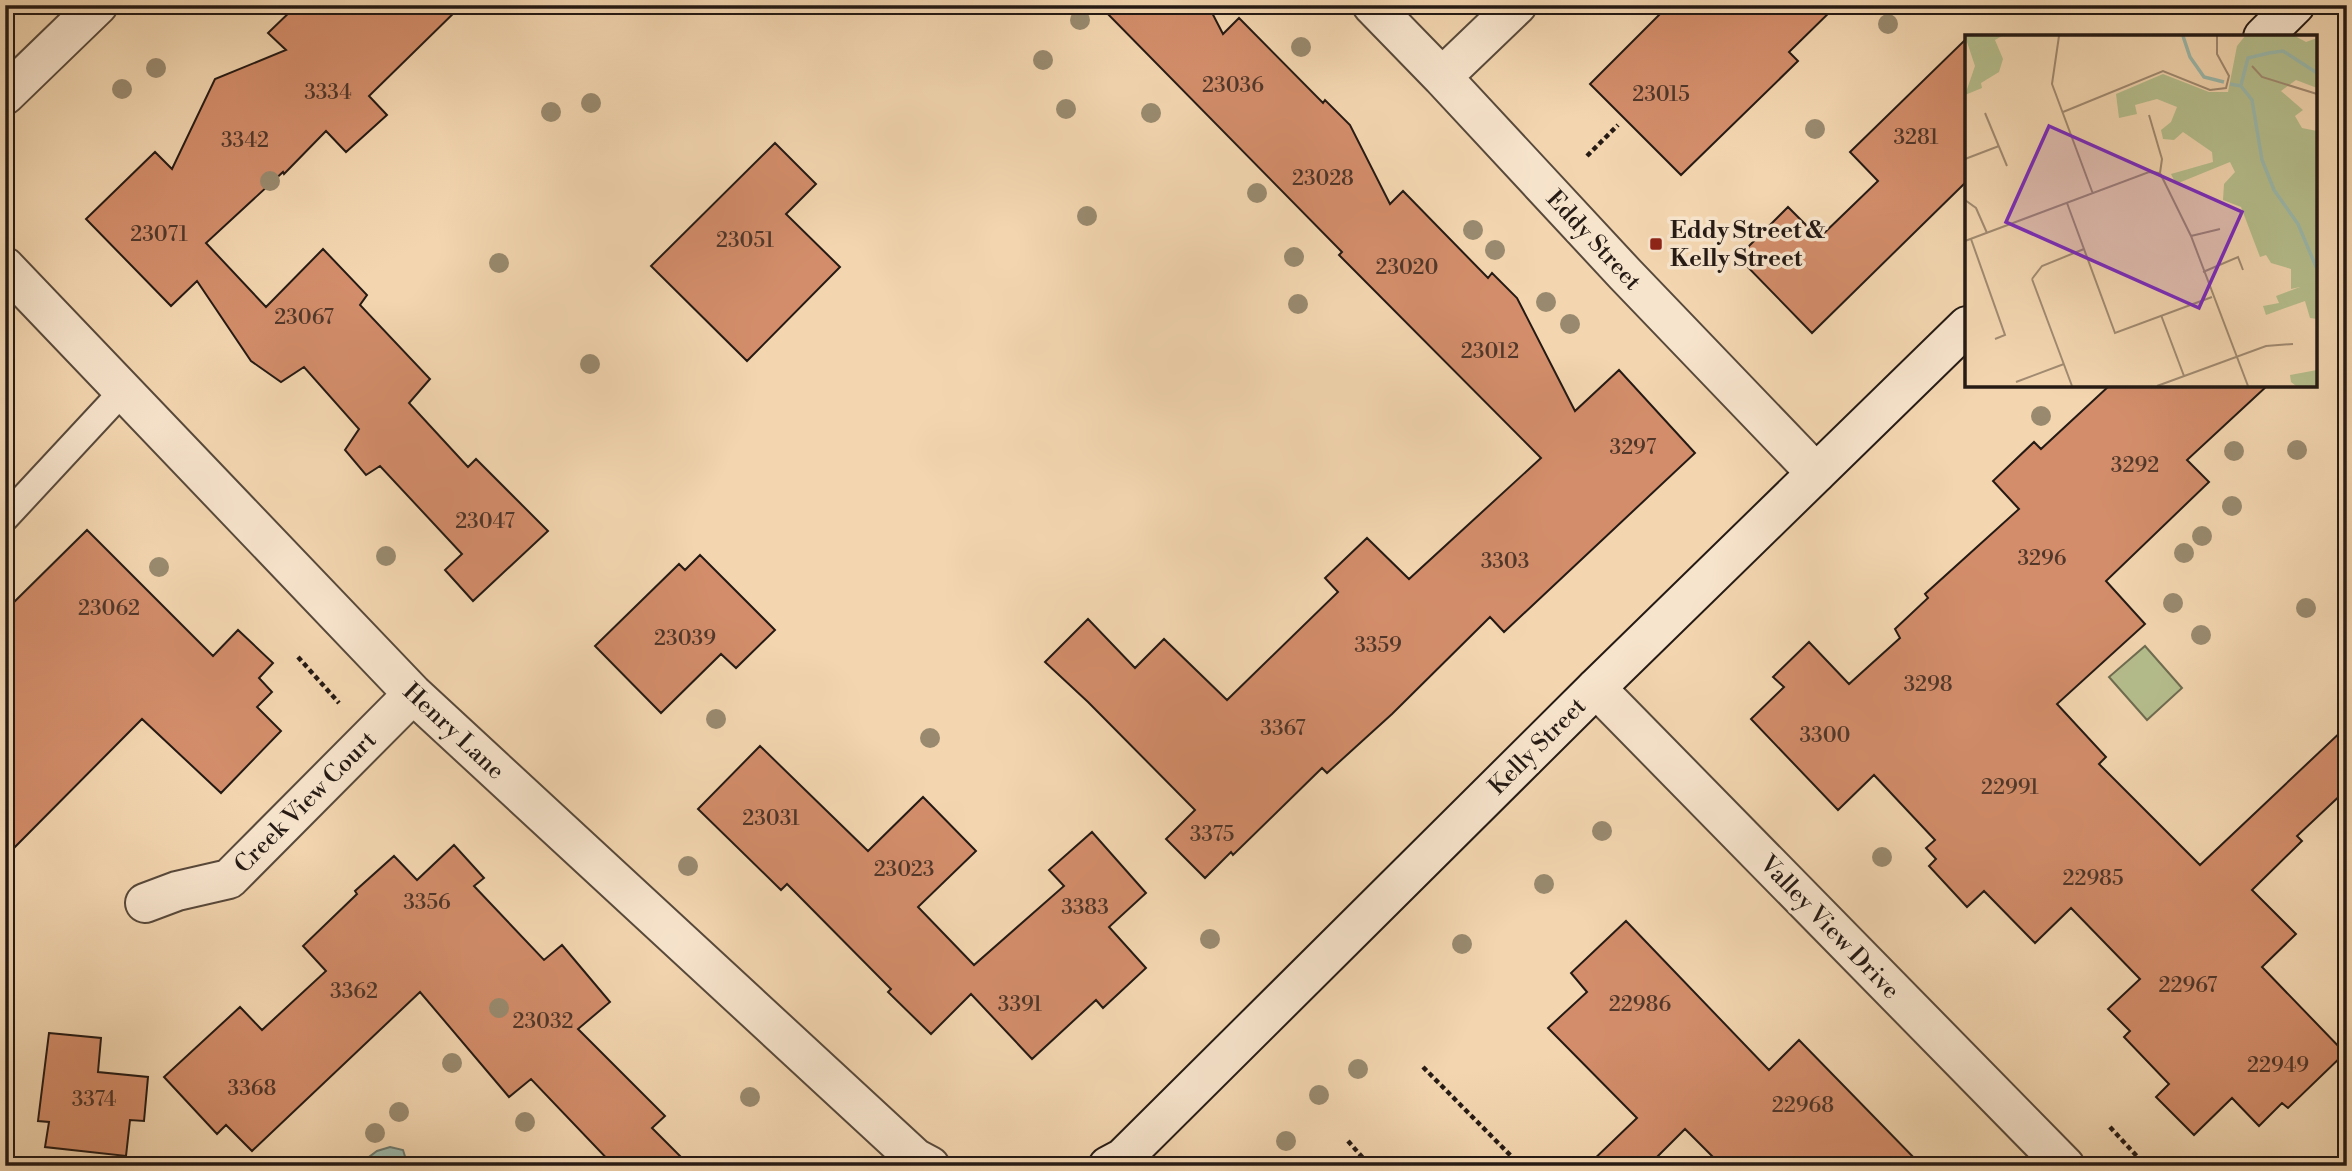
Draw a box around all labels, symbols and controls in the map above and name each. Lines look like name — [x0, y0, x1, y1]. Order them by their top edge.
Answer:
inset map — [1965, 35, 2317, 387]
house number: 23036 — [1202, 73, 1264, 99]
house number: 3334 — [304, 80, 352, 106]
house number: 23015 — [1632, 82, 1690, 108]
house number: 3281 — [1893, 125, 1939, 151]
house number: 3342 — [221, 128, 269, 154]
house number: 23028 — [1292, 166, 1354, 192]
street label: Eddy Street — [1539, 184, 1648, 297]
place label: Eddy Street & Kelly Street — [1670, 216, 1825, 274]
house number: 23071 — [130, 222, 188, 248]
house number: 23051 — [716, 228, 774, 254]
marker: Eddy Street & Kelly Street — [1648, 236, 1664, 252]
house number: 23020 — [1375, 255, 1439, 281]
house number: 23067 — [274, 305, 334, 331]
house number: 23012 — [1461, 339, 1519, 365]
house number: 3297 — [1610, 435, 1657, 461]
house number: 3292 — [2111, 453, 2159, 479]
house number: 23047 — [455, 509, 515, 535]
house number: 3296 — [2017, 546, 2067, 572]
house number: 3303 — [1481, 549, 1529, 575]
house number: 23062 — [78, 596, 140, 622]
house number: 23039 — [654, 626, 716, 652]
house number: 3359 — [1354, 633, 1402, 659]
house number: 3298 — [1903, 672, 1953, 698]
street label: Henry Lane — [396, 677, 510, 786]
street label: Kelly Street — [1483, 691, 1593, 802]
house number: 3367 — [1260, 716, 1306, 742]
house number: 3300 — [1799, 723, 1851, 749]
street label: Creek View Court — [228, 725, 383, 880]
house number: 22991 — [1981, 775, 2039, 801]
house number: 23031 — [742, 806, 800, 832]
house number: 3375 — [1190, 822, 1234, 848]
street label: Valley View Drive — [1752, 849, 1906, 1006]
house number: 23023 — [874, 857, 934, 883]
house number: 22985 — [2062, 866, 2124, 892]
house number: 3356 — [403, 890, 451, 916]
house number: 3383 — [1061, 895, 1109, 921]
house number: 22967 — [2159, 973, 2218, 999]
house number: 3362 — [330, 979, 378, 1005]
house number: 3391 — [998, 992, 1042, 1018]
house number: 22986 — [1609, 992, 1671, 1018]
house number: 23032 — [512, 1009, 574, 1035]
house number: 22949 — [2247, 1053, 2309, 1079]
house number: 3368 — [228, 1076, 276, 1102]
house number: 3374 — [72, 1087, 116, 1113]
house number: 22968 — [1772, 1093, 1834, 1119]

